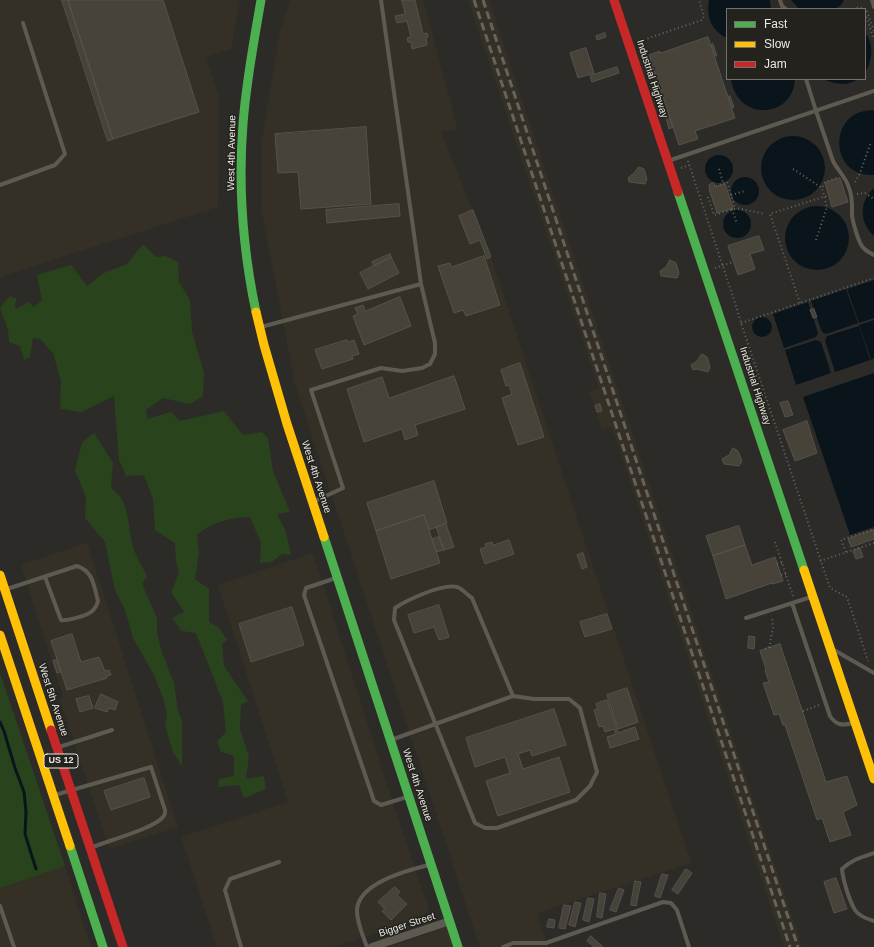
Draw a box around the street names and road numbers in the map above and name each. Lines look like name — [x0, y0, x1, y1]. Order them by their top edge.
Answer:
street label: Industrial Highway — [634, 38, 670, 120]
street label: West 4th Avenue — [225, 115, 239, 191]
street label: Industrial Highway — [737, 345, 773, 427]
street label: West 4th Avenue — [299, 439, 333, 515]
street label: West 5th Avenue — [36, 662, 70, 738]
street label: West 4th Avenue — [400, 747, 434, 823]
road number: US 12 — [44, 754, 78, 768]
street label: Bigger Street — [377, 910, 437, 940]

